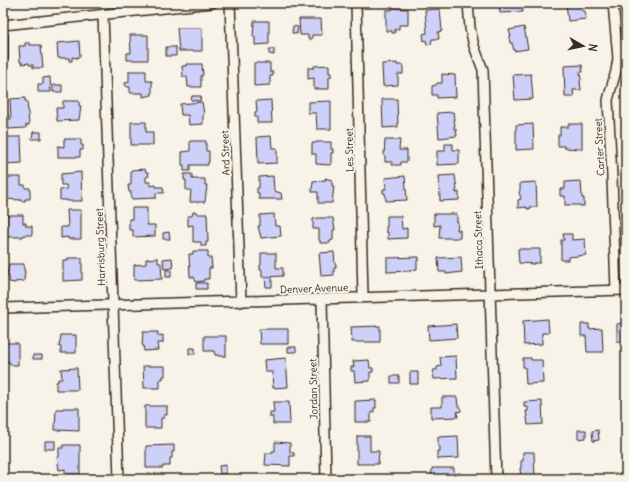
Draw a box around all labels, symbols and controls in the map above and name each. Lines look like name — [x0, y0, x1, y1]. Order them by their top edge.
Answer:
north arrow — [563, 26, 603, 66]
text: N — [585, 43, 600, 52]
street label: Carter Street — [591, 117, 608, 176]
street label: Les Street — [343, 127, 356, 172]
street label: Ard Street — [218, 129, 233, 176]
street label: Harrisburg Street — [93, 207, 108, 286]
street label: Ithaca Street — [471, 210, 486, 270]
street label: Denver Avenue — [280, 281, 348, 296]
street label: Jordan Street — [306, 358, 321, 420]

